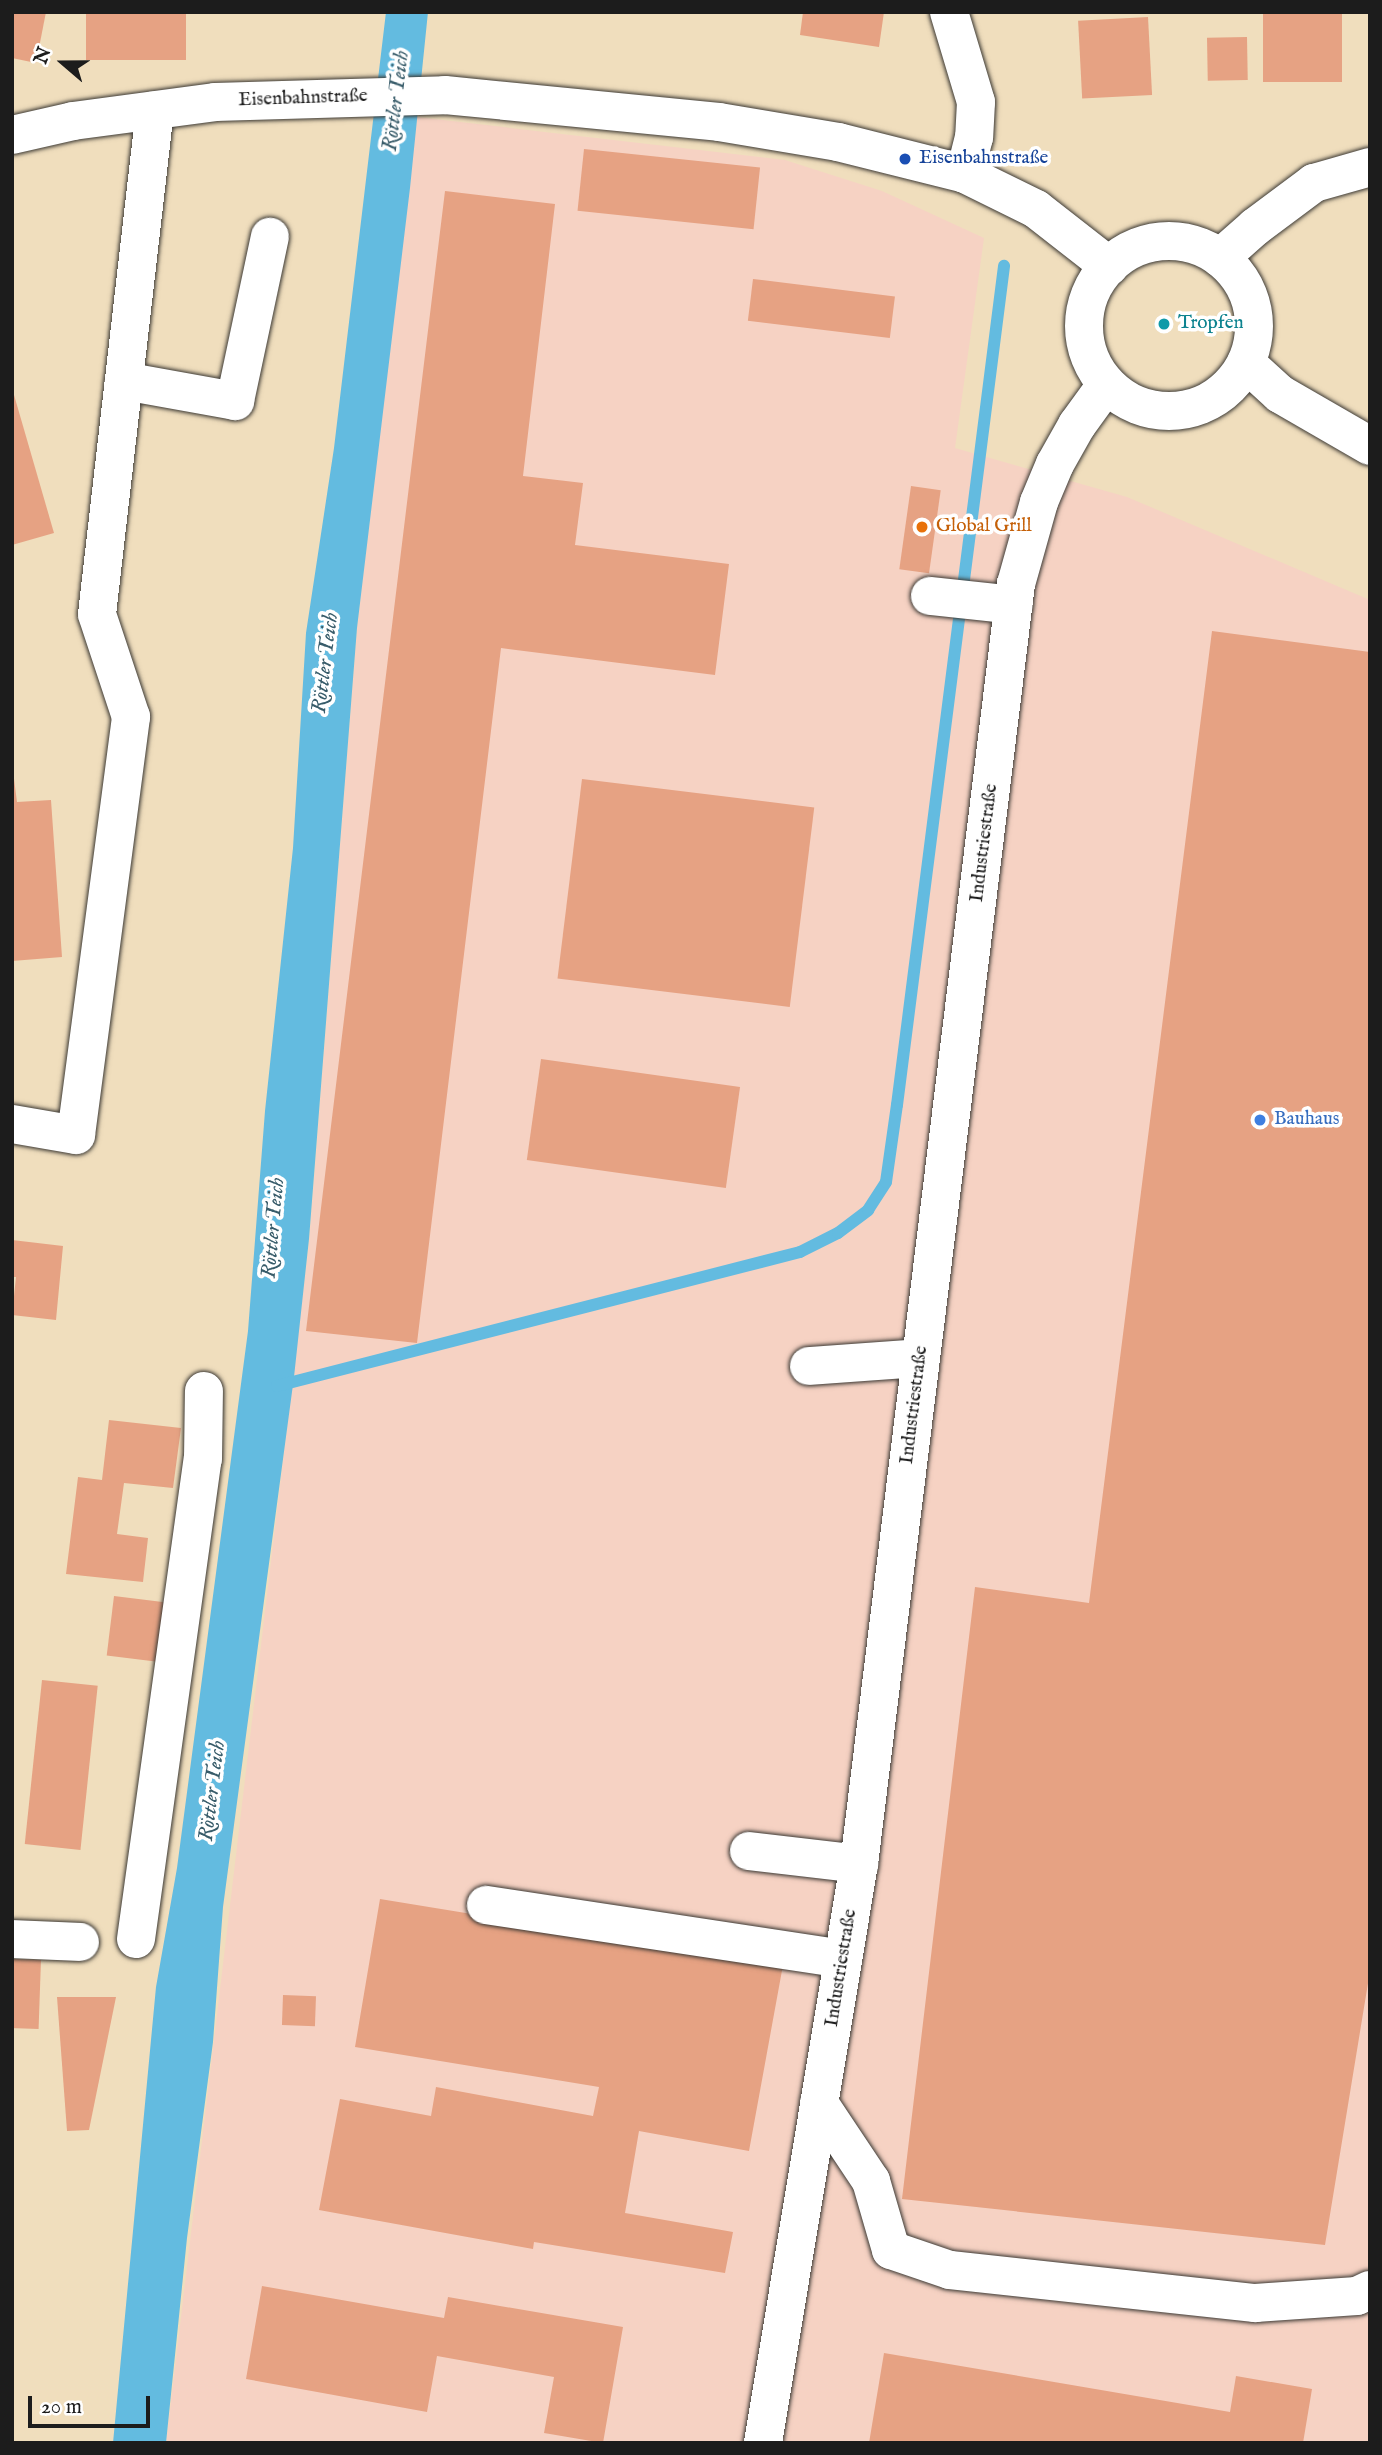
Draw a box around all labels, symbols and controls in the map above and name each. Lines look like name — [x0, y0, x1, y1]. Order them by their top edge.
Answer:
north arrow — [28, 28, 98, 98]
text: N — [29, 44, 57, 68]
water label: Röttler Teich — [378, 49, 416, 153]
street label: Eisenbahnstraße — [238, 85, 368, 113]
place label: Eisenbahnstraße — [919, 148, 1048, 170]
marker: Eisenbahnstraße — [897, 151, 913, 167]
place label: Tropfen — [1178, 313, 1243, 335]
marker: Tropfen — [1156, 316, 1172, 332]
place label: Global Grill — [936, 516, 1032, 538]
marker: Global Grill — [914, 519, 930, 535]
water label: Röttler Teich — [307, 611, 345, 715]
street label: Industriestraße — [966, 783, 1004, 903]
place label: Bauhaus — [1274, 1109, 1339, 1131]
marker: Bauhaus — [1252, 1112, 1268, 1128]
water label: Röttler Teich — [257, 1177, 291, 1279]
street label: Industriestraße — [896, 1345, 934, 1465]
water label: Röttler Teich — [194, 1739, 232, 1843]
street label: Industriestraße — [821, 1907, 863, 2029]
scale bar — [32, 2382, 154, 2426]
text: 20 m — [41, 2394, 82, 2421]

